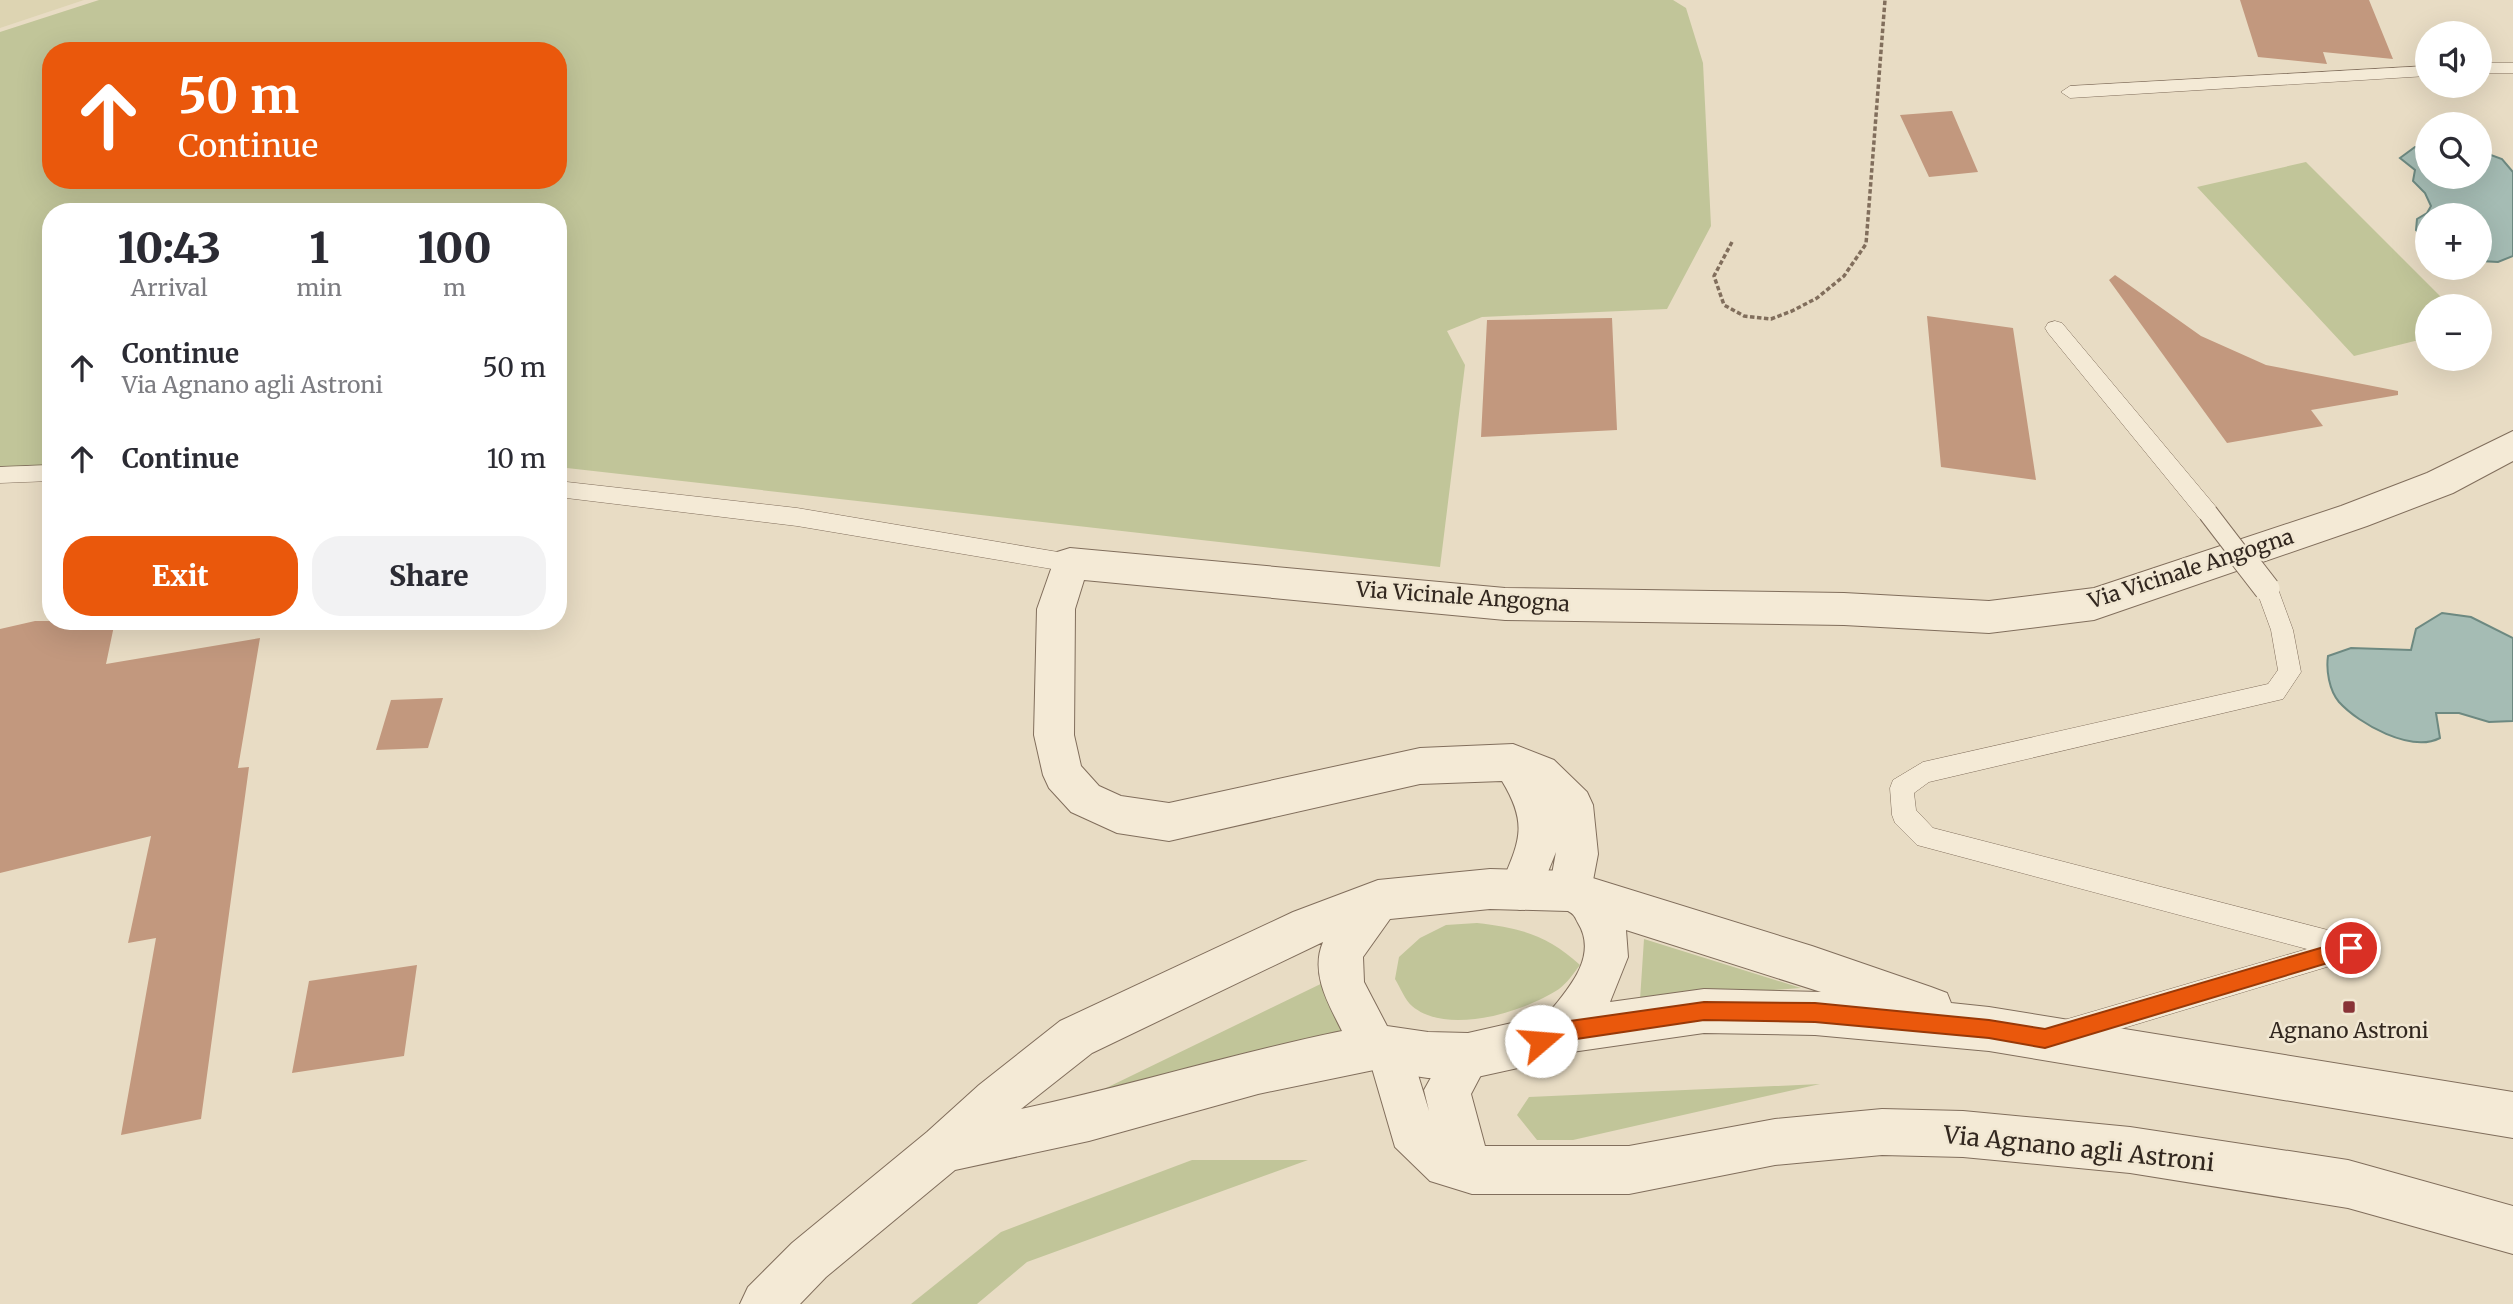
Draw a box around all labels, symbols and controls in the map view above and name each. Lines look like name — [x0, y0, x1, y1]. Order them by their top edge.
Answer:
map controls — [2415, 21, 2492, 371]
button: sound — [2415, 21, 2492, 98]
text: 50 m — [178, 65, 299, 126]
icon: ahead — [63, 70, 154, 161]
button: search — [2415, 112, 2492, 189]
text: Continue — [178, 126, 318, 166]
button: + — [2415, 203, 2492, 280]
text: 10:43 — [117, 222, 221, 274]
text: 1 — [309, 222, 329, 274]
text: 100 — [417, 222, 492, 274]
text: Arrival — [131, 273, 208, 302]
text: min — [297, 273, 342, 302]
text: m — [443, 273, 466, 302]
button: − — [2415, 294, 2492, 371]
text: Continue — [122, 337, 239, 370]
icon: ahead — [63, 349, 101, 387]
text: 50 m — [482, 351, 546, 384]
text: Via Agnano agli Astroni — [122, 370, 383, 399]
icon: ahead — [63, 440, 101, 478]
text: Continue — [122, 442, 239, 475]
text: 10 m — [487, 442, 546, 475]
street label: Via Vicinale Angogna — [2084, 523, 2297, 615]
button: Exit — [63, 536, 298, 616]
button: Share — [312, 536, 546, 616]
street label: Via Vicinale Angogna — [1354, 575, 1571, 617]
pin — [2321, 918, 2381, 978]
icon: arrive — [2332, 929, 2370, 967]
marker: Agnano Astroni — [2341, 999, 2357, 1015]
position arrow — [1504, 1004, 1578, 1078]
place label: Agnano Astroni — [2268, 1017, 2429, 1044]
street label: Via Agnano agli Astroni — [1941, 1119, 2216, 1178]

